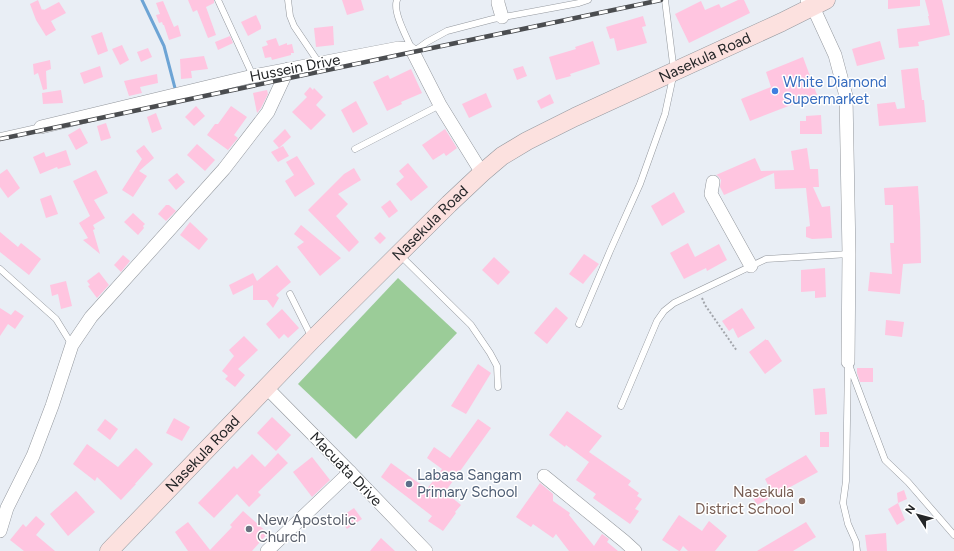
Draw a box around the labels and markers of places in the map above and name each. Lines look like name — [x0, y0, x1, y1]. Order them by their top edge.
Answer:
place label: White Diamond Supermarket — [783, 73, 887, 108]
marker: White Diamond Supermarket — [770, 86, 780, 96]
place label: Labasa Sangam Primary School — [417, 466, 522, 501]
marker: Labasa Sangam Primary School — [404, 479, 414, 489]
place label: Nasekula District School — [695, 483, 794, 518]
marker: Nasekula District School — [797, 496, 807, 506]
place label: New Apostolic Church — [257, 511, 356, 546]
marker: New Apostolic Church — [244, 524, 254, 534]

